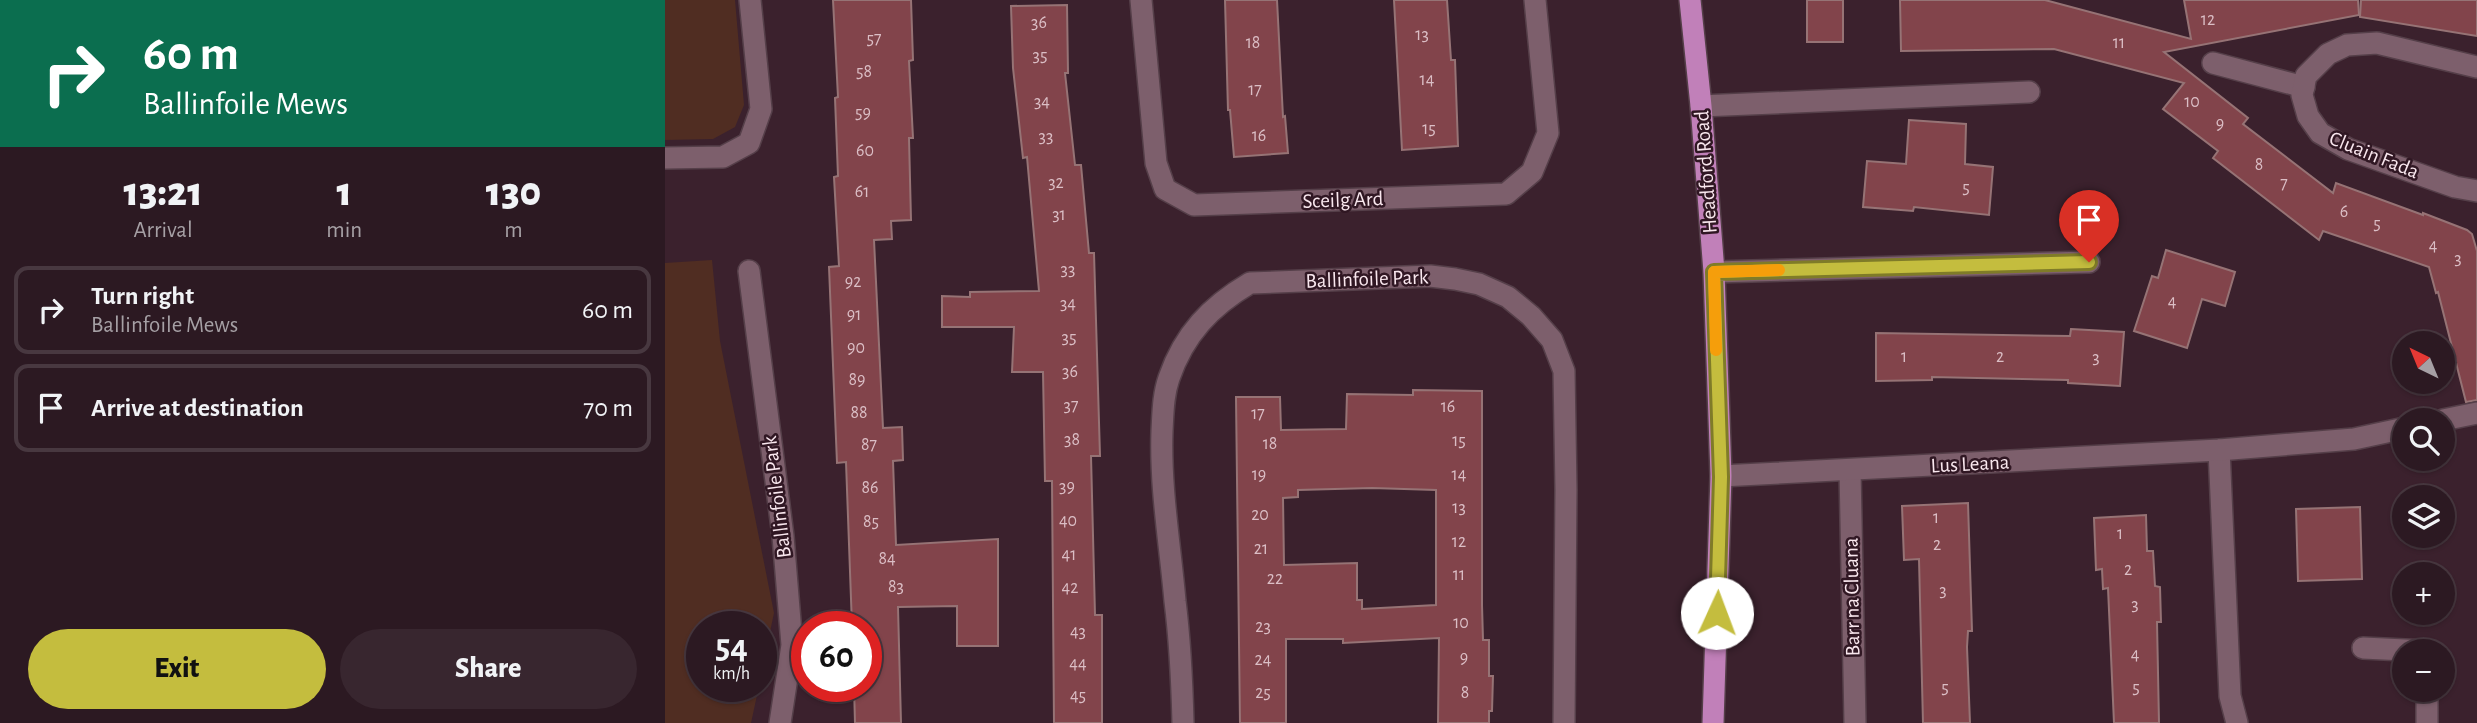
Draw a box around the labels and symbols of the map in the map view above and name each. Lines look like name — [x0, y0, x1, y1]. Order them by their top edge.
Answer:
house number: 12 — [2201, 11, 2215, 29]
house number: 36 — [1031, 14, 1047, 32]
house number: 13 — [1415, 26, 1429, 44]
house number: 57 — [866, 30, 882, 48]
house number: 18 — [1246, 34, 1260, 52]
house number: 11 — [2113, 34, 2125, 52]
house number: 35 — [1033, 47, 1047, 65]
house number: 58 — [856, 63, 872, 81]
house number: 14 — [1420, 71, 1435, 89]
house number: 17 — [1248, 81, 1262, 99]
house number: 34 — [1034, 93, 1050, 111]
house number: 10 — [2184, 93, 2200, 111]
house number: 59 — [855, 104, 871, 122]
street label: Headford Road — [1691, 110, 1721, 234]
house number: 9 — [2216, 115, 2224, 133]
house number: 15 — [1422, 120, 1436, 138]
house number: 16 — [1252, 127, 1266, 145]
house number: 33 — [1039, 128, 1053, 146]
street label: Cluain Fada — [2326, 128, 2422, 183]
house number: 60 — [856, 142, 874, 160]
house number: 8 — [2255, 156, 2263, 174]
house number: 32 — [1048, 174, 1064, 192]
house number: 7 — [2280, 175, 2288, 193]
house number: 5 — [1962, 179, 1970, 197]
house number: 61 — [855, 183, 869, 201]
street label: Sceilg Ard — [1302, 188, 1384, 212]
pin — [2059, 190, 2119, 262]
house number: 6 — [2340, 203, 2348, 221]
house number: 31 — [1052, 206, 1066, 224]
house number: 5 — [2373, 215, 2381, 233]
house number: 4 — [2429, 237, 2438, 255]
house number: 3 — [2454, 250, 2462, 268]
house number: 33 — [1061, 261, 1075, 279]
street label: Ballinfoile Park — [1305, 266, 1429, 292]
house number: 92 — [845, 273, 861, 291]
house number: 4 — [2168, 293, 2177, 311]
house number: 34 — [1060, 295, 1076, 313]
house number: 91 — [847, 306, 861, 324]
house number: 35 — [1062, 329, 1076, 347]
north arrow — [2392, 331, 2455, 394]
house number: 90 — [847, 339, 865, 357]
house number: 1 — [1901, 348, 1907, 366]
house number: 2 — [1996, 348, 2004, 366]
house number: 3 — [2092, 349, 2100, 367]
house number: 36 — [1062, 363, 1078, 381]
house number: 89 — [849, 371, 866, 389]
house number: 37 — [1064, 397, 1078, 415]
house number: 16 — [1441, 398, 1455, 416]
house number: 88 — [850, 404, 868, 422]
house number: 17 — [1251, 405, 1265, 423]
house number: 38 — [1064, 431, 1080, 449]
house number: 15 — [1452, 432, 1466, 450]
street label: Ballinfoile Park — [759, 434, 795, 559]
house number: 18 — [1263, 435, 1277, 453]
house number: 87 — [861, 436, 877, 454]
street label: Lus Leana — [1930, 451, 2010, 477]
house number: 19 — [1252, 466, 1266, 484]
house number: 14 — [1452, 466, 1467, 484]
house number: 39 — [1059, 478, 1075, 496]
house number: 86 — [862, 479, 879, 497]
house number: 13 — [1452, 499, 1466, 517]
house number: 20 — [1251, 506, 1269, 524]
house number: 1 — [1933, 509, 1939, 527]
house number: 40 — [1059, 512, 1077, 530]
house number: 85 — [863, 513, 879, 531]
house number: 1 — [2117, 525, 2123, 543]
house number: 12 — [1452, 533, 1466, 551]
house number: 2 — [1933, 536, 1941, 554]
street label: Barr na Cluana — [1840, 537, 1864, 657]
house number: 21 — [1254, 540, 1268, 558]
house number: 41 — [1062, 546, 1076, 564]
house number: 84 — [878, 550, 896, 568]
house number: 2 — [2124, 561, 2132, 579]
house number: 11 — [1453, 566, 1465, 584]
house number: 22 — [1267, 570, 1283, 588]
position arrow — [1680, 576, 1754, 650]
house number: 83 — [888, 578, 904, 596]
house number: 42 — [1062, 579, 1078, 597]
house number: 3 — [1939, 582, 1947, 600]
house number: 3 — [2131, 596, 2139, 614]
speed limit sign: 60 — [791, 611, 882, 702]
house number: 10 — [1453, 614, 1469, 632]
house number: 23 — [1255, 618, 1271, 636]
house number: 43 — [1070, 623, 1086, 641]
house number: 4 — [2131, 646, 2140, 664]
house number: 9 — [1460, 649, 1468, 667]
house number: 24 — [1255, 651, 1272, 669]
house number: 44 — [1069, 655, 1087, 673]
house number: 5 — [1941, 679, 1949, 697]
house number: 5 — [2132, 679, 2140, 697]
house number: 25 — [1255, 684, 1271, 702]
house number: 8 — [1461, 684, 1469, 702]
house number: 45 — [1070, 687, 1086, 705]

